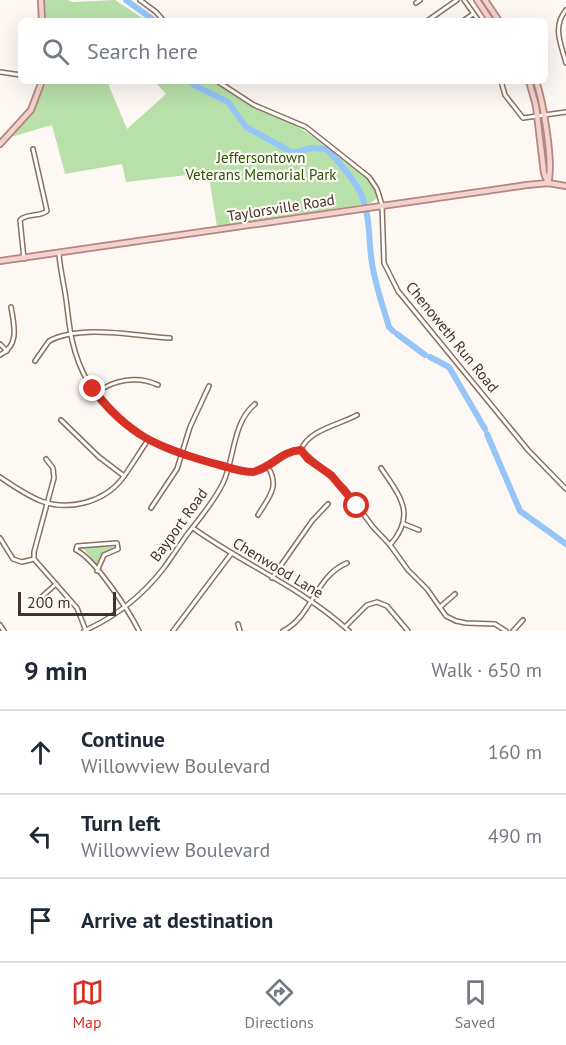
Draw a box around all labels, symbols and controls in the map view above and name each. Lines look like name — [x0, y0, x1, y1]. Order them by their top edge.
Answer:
search box — [18, 18, 548, 84]
icon: search — [39, 35, 72, 68]
text: Search here — [87, 37, 198, 65]
park label: Jeffersontown Veterans Memorial Park — [184, 148, 337, 184]
street label: Taylorsville Road — [226, 190, 336, 225]
street label: Chenoweth Run Road — [402, 277, 503, 396]
route end — [79, 375, 105, 401]
street label: Bayport Road — [146, 484, 211, 565]
route start — [343, 492, 369, 518]
street label: Chenwood Lane — [230, 533, 327, 602]
scale bar — [18, 589, 116, 616]
text: 200 m — [27, 592, 70, 612]
text: 9 min — [24, 654, 87, 687]
text: Walk · 650 m — [431, 657, 542, 683]
text: Continue — [81, 725, 165, 753]
icon: ahead — [24, 736, 57, 769]
text: 160 m — [488, 739, 542, 765]
text: Willowview Boulevard — [81, 753, 270, 779]
text: Turn left — [81, 809, 161, 837]
icon: left — [24, 820, 57, 853]
text: 490 m — [488, 823, 542, 849]
text: Willowview Boulevard — [81, 837, 270, 863]
icon: arrive — [24, 904, 57, 937]
text: Arrive at destination — [81, 906, 273, 934]
tab: Map — [71, 976, 104, 1032]
tab: Directions — [245, 976, 314, 1032]
tab: Saved — [455, 976, 495, 1032]

